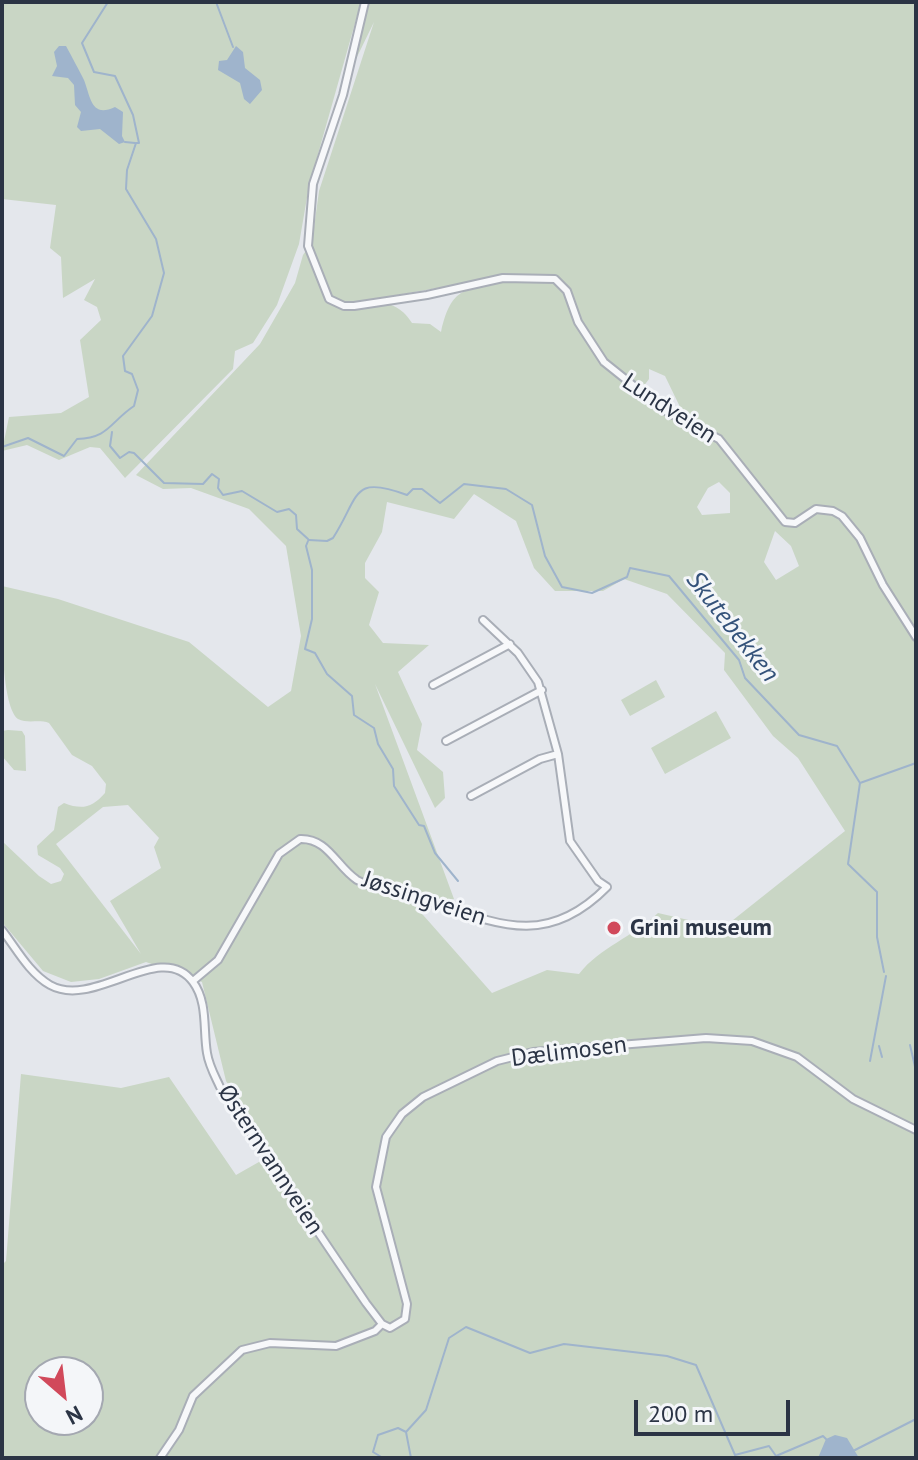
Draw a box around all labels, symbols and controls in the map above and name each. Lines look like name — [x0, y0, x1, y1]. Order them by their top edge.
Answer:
street label: Lundveien — [617, 368, 721, 450]
water label: Skutebekken — [679, 565, 785, 689]
street label: Jøssingveien — [359, 866, 489, 932]
place label: Grini museum — [630, 914, 772, 942]
marker: Grini museum — [605, 919, 623, 937]
street label: Dælimosen — [510, 1031, 628, 1073]
street label: Østernvannveien — [211, 1080, 329, 1240]
north arrow — [24, 1356, 104, 1436]
scale bar — [638, 1384, 794, 1434]
text: 200 m — [648, 1398, 713, 1429]
text: N — [61, 1400, 87, 1431]

